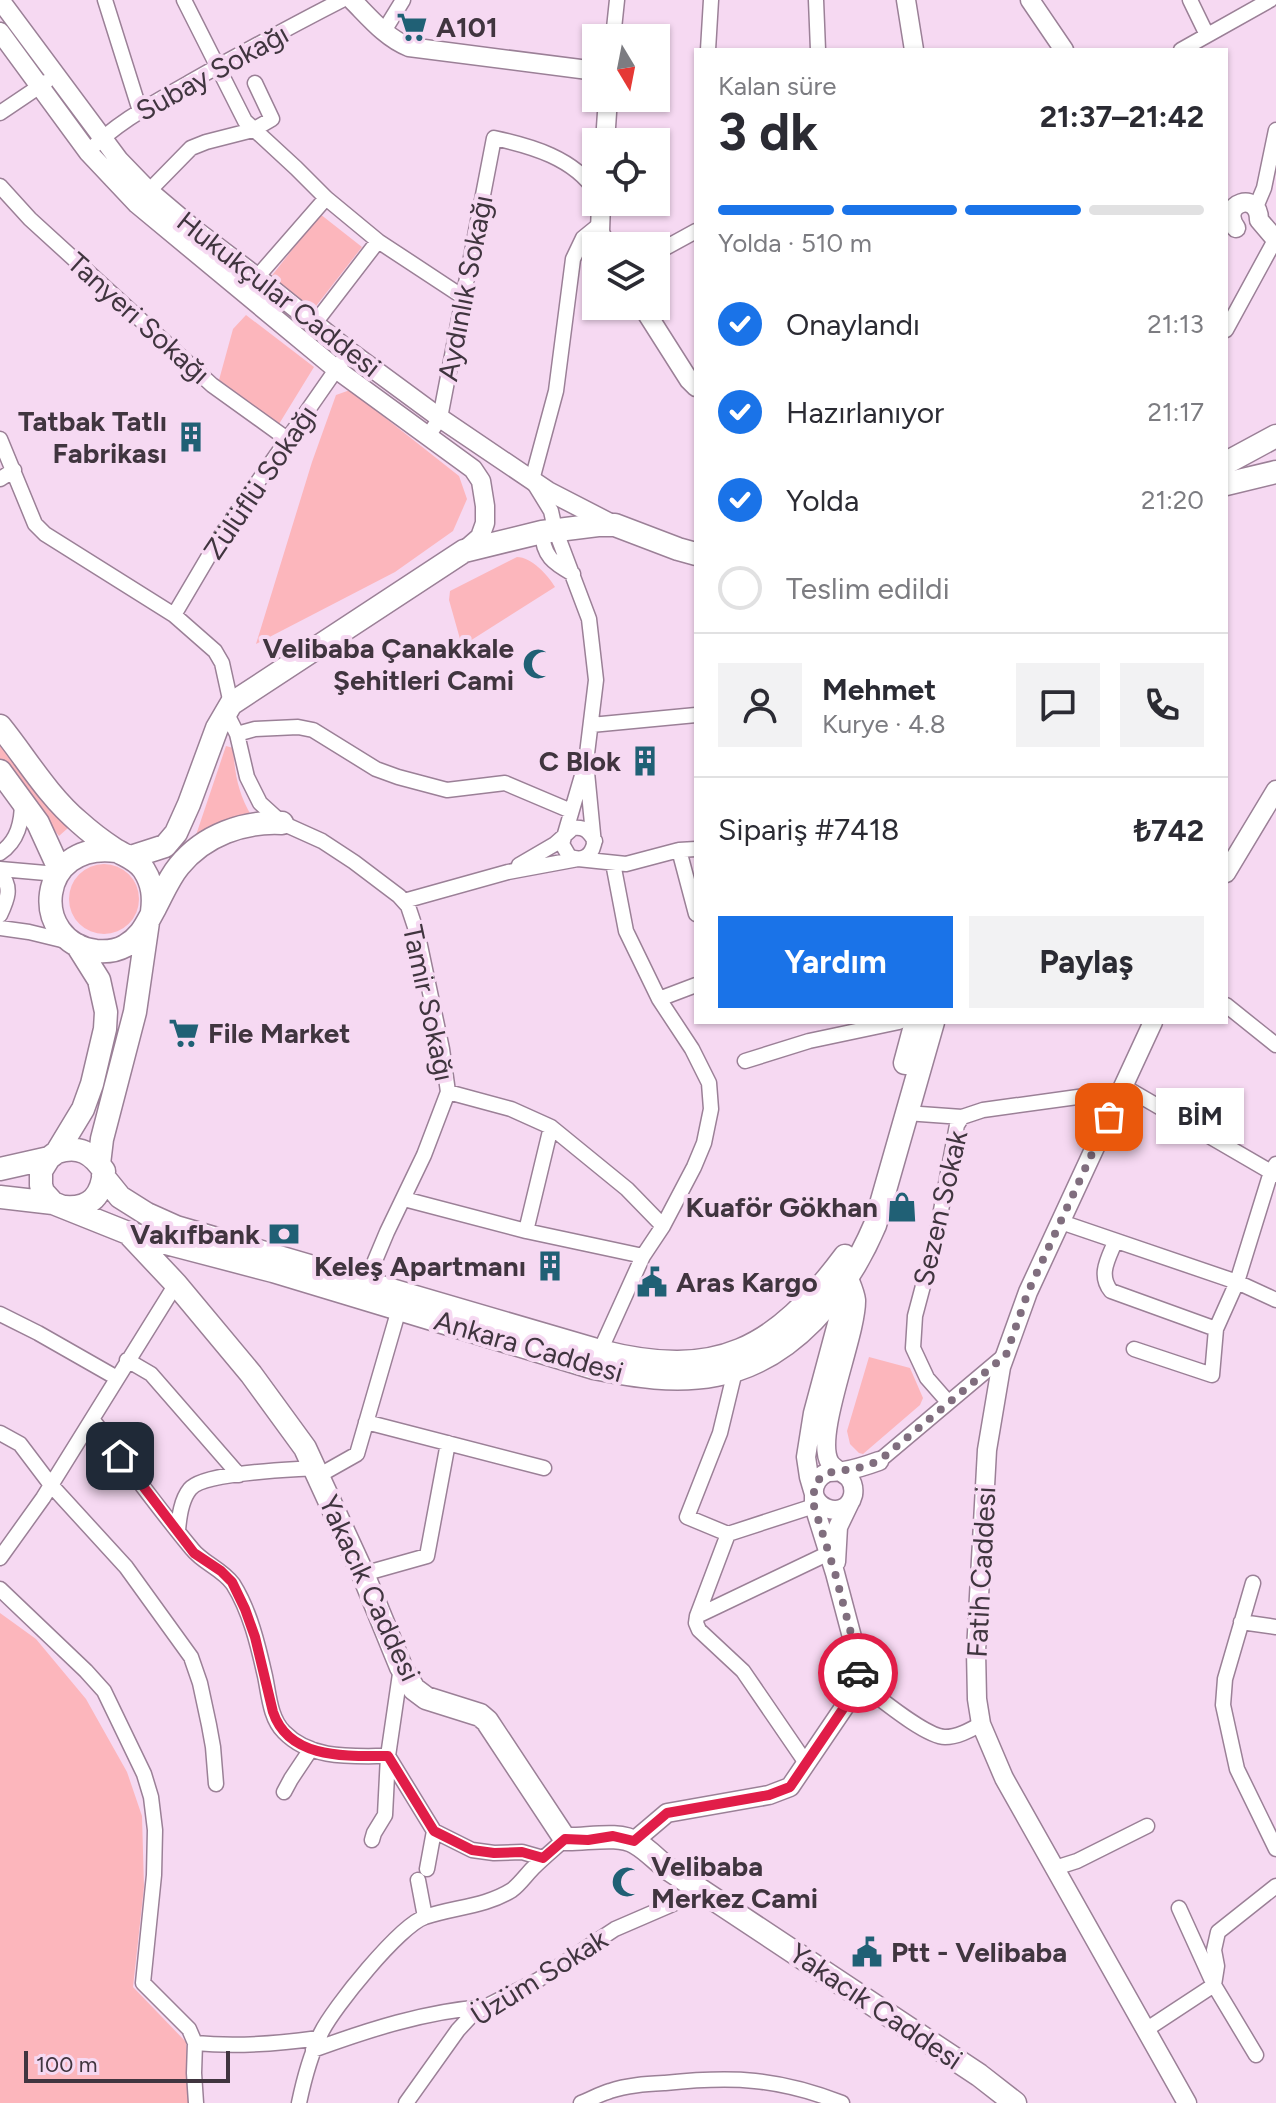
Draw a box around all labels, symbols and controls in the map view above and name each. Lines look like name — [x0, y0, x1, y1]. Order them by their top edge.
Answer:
supermarket icon: A101 — [395, 10, 429, 44]
place label: A101 — [436, 10, 498, 44]
street label: Subay Sokağı — [130, 16, 294, 128]
north arrow — [582, 24, 670, 112]
map controls — [582, 24, 670, 320]
text: Kalan süre — [718, 70, 836, 102]
text: 21:37–21:42 — [1040, 98, 1204, 135]
text: 3 dk — [718, 101, 818, 163]
button: locate — [582, 128, 670, 216]
street label: Aydınlık Sokağı — [430, 192, 500, 384]
street label: Hukukçular Caddesi — [170, 204, 388, 384]
text: Yolda · 510 m — [718, 227, 872, 259]
button: layers — [582, 232, 670, 320]
street label: Tanyeri Sokağı — [61, 245, 217, 391]
icon: check — [718, 302, 762, 346]
text: Onaylandı — [786, 306, 920, 343]
text: 21:13 — [1147, 308, 1204, 340]
icon: check — [718, 390, 762, 434]
text: Hazırlanıyor — [786, 394, 944, 431]
text: 21:17 — [1147, 396, 1204, 428]
street label: Zülüflü Sokağı — [196, 399, 324, 565]
place label: Tatbak Tatlı Fabrikası — [18, 404, 167, 470]
building icon: Tatbak Tatlı Fabrikası — [174, 420, 208, 454]
icon: check — [718, 478, 762, 522]
text: Yolda — [786, 482, 859, 519]
text: 21:20 — [1141, 484, 1204, 516]
text: Teslim edildi — [786, 570, 950, 607]
place label: Velibaba Çanakkale Şehitleri Cami — [263, 631, 514, 697]
mosque icon: Velibaba Çanakkale Şehitleri Cami — [521, 647, 555, 681]
button: person — [718, 663, 802, 747]
button: chat — [1016, 663, 1100, 747]
button: phone — [1120, 663, 1204, 747]
text: Mehmet — [822, 671, 936, 708]
text: Kurye · 4.8 — [822, 708, 946, 740]
place label: C Blok — [539, 744, 621, 778]
building icon: C Blok — [628, 744, 662, 778]
text: Sipariş #7418 — [718, 811, 899, 848]
text: ₺742 — [1134, 812, 1204, 849]
button: Yardım — [718, 916, 953, 1008]
button: Paylaş — [969, 916, 1204, 1008]
street label: Tamir Sokağı — [396, 922, 462, 1084]
supermarket icon: File Market — [167, 1016, 201, 1050]
place label: File Market — [208, 1016, 351, 1050]
pin — [1075, 1083, 1143, 1151]
callout: BİM — [1157, 1089, 1245, 1145]
icon: bag — [1087, 1095, 1131, 1139]
text: BİM — [1177, 1100, 1223, 1132]
street label: Sezen Sokak — [906, 1126, 974, 1289]
place label: Kuaför Gökhan — [686, 1190, 878, 1224]
shop icon: Kuaför Gökhan — [885, 1190, 919, 1224]
place label: Vakıfbank — [130, 1217, 260, 1251]
bank icon: Vakıfbank — [267, 1217, 301, 1251]
place label: Keleş Apartmanı — [314, 1249, 526, 1283]
building icon: Keleş Apartmanı — [533, 1249, 567, 1283]
public building icon: Aras Kargo — [635, 1265, 669, 1299]
place label: Aras Kargo — [676, 1265, 818, 1299]
street label: Ankara Caddesi — [431, 1303, 627, 1389]
pin — [86, 1422, 154, 1490]
icon: home — [98, 1434, 142, 1478]
street label: Fatih Caddesi — [960, 1486, 1002, 1658]
street label: Yakacık Caddesi — [312, 1490, 428, 1686]
courier — [818, 1633, 898, 1713]
icon: car — [836, 1651, 880, 1695]
place label: Velibaba Merkez Cami — [651, 1849, 818, 1915]
mosque icon: Velibaba Merkez Cami — [610, 1865, 644, 1899]
street label: Üzüm Sokak — [464, 1921, 614, 2032]
public building icon: Ptt - Velibaba — [850, 1935, 884, 1969]
place label: Ptt - Velibaba — [891, 1935, 1067, 1969]
street label: Yakacık Caddesi — [783, 1936, 969, 2076]
scale bar — [24, 2047, 230, 2083]
text: 100 m — [36, 2051, 97, 2078]

